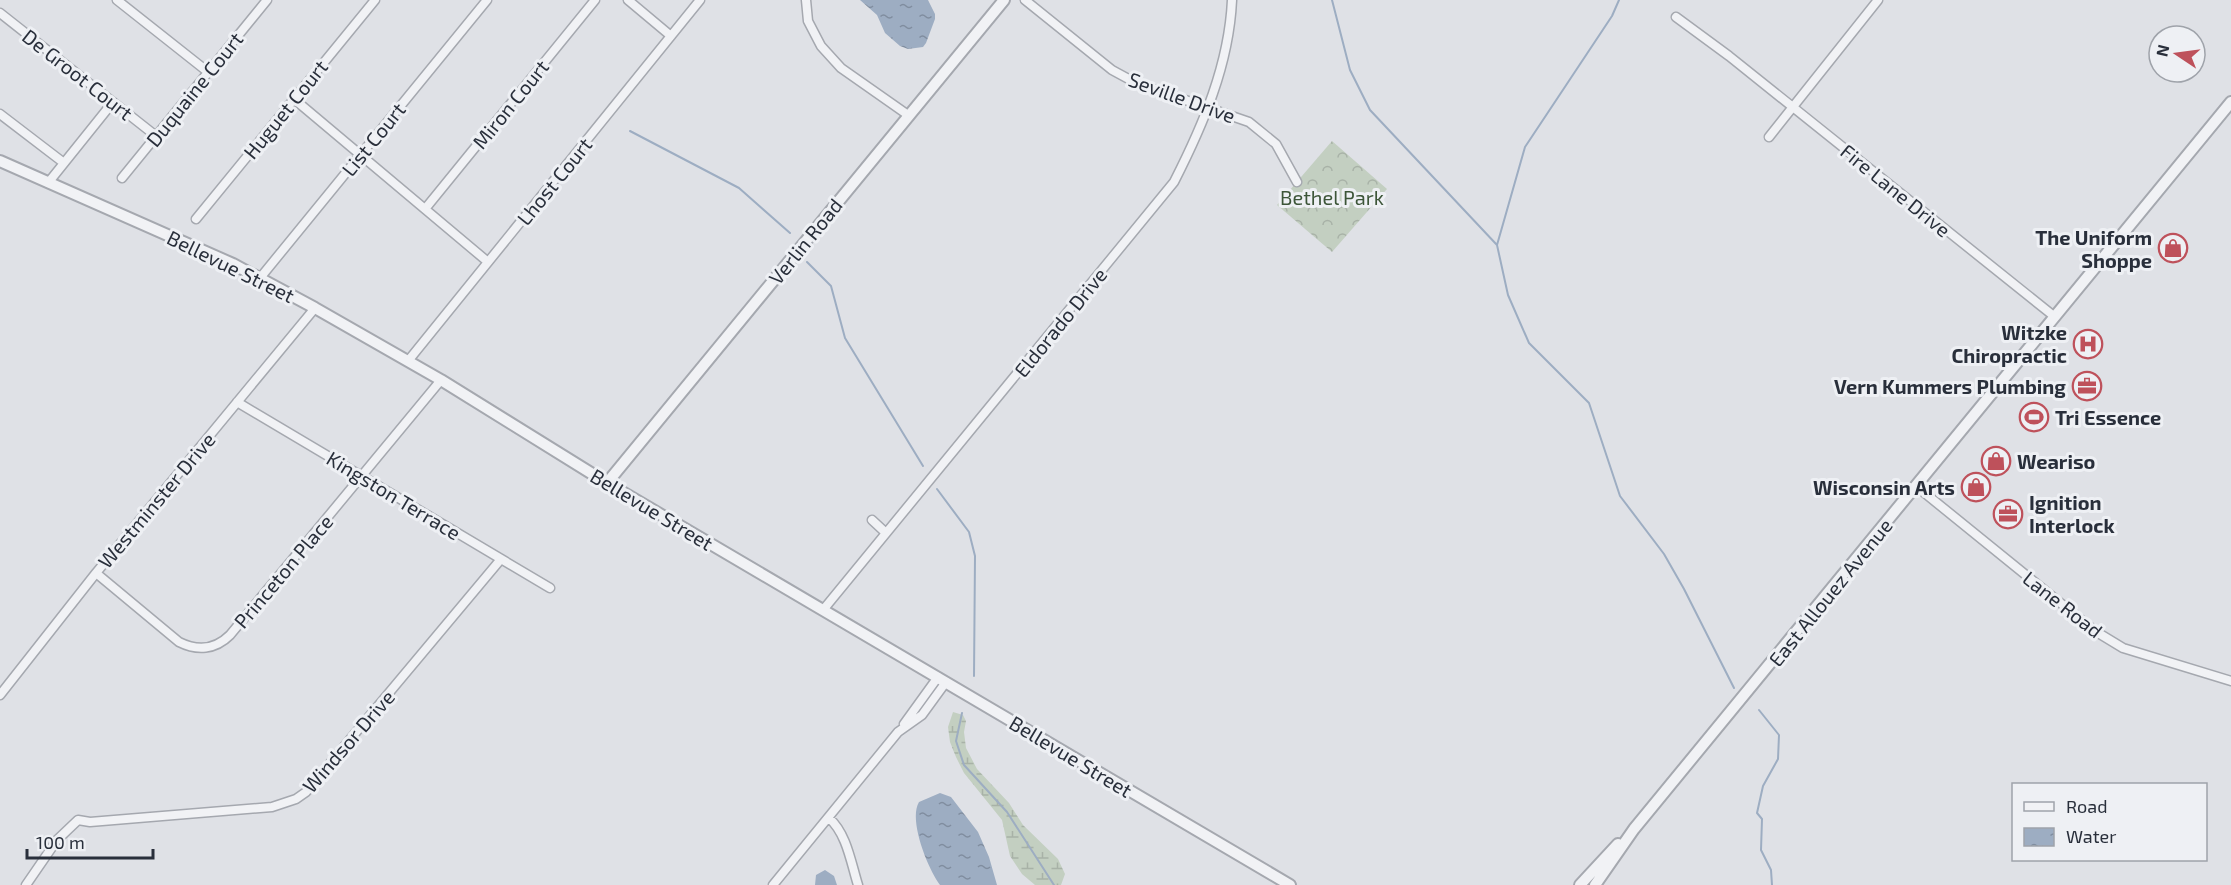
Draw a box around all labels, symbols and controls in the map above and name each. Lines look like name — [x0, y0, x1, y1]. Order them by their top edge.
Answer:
street label: De Groot Court — [18, 23, 138, 125]
north arrow — [2147, 24, 2207, 84]
street label: Duquaine Court — [141, 27, 248, 151]
text: N — [2151, 43, 2172, 58]
street label: Miron Court — [467, 54, 553, 153]
street label: Huguet Court — [238, 55, 332, 163]
street label: Seville Drive — [1125, 67, 1239, 127]
street label: List Court — [336, 97, 410, 180]
street label: Lhost Court — [512, 132, 597, 229]
street label: Fire Lane Drive — [1836, 138, 1956, 242]
park label: Bethel Park — [1280, 185, 1384, 209]
street label: Verlin Road — [763, 193, 847, 289]
street label: Bellevue Street — [164, 225, 299, 307]
place label: The Uniform Shoppe — [2035, 225, 2152, 272]
shop icon: The Uniform Shoppe — [2157, 232, 2189, 264]
street label: Eldorado Drive — [1009, 262, 1111, 382]
place label: Witzke Chiropractic — [1952, 320, 2067, 367]
hospital icon: Witzke Chiropractic — [2072, 328, 2104, 360]
office icon: Vern Kummers Plumbing — [2071, 370, 2103, 402]
place label: Vern Kummers Plumbing — [1834, 374, 2066, 398]
sports icon: Tri Essence — [2018, 401, 2050, 433]
place label: Tri Essence — [2055, 405, 2161, 429]
street label: Westminster Drive — [92, 427, 220, 573]
shop icon: Weariso — [1980, 445, 2012, 477]
street label: Kingston Terrace — [323, 446, 465, 544]
place label: Weariso — [2017, 449, 2095, 473]
street label: Bellevue Street — [586, 463, 718, 555]
shop icon: Wisconsin Arts — [1960, 471, 1992, 503]
place label: Wisconsin Arts — [1813, 475, 1955, 499]
place label: Ignition Interlock — [2029, 490, 2115, 537]
office icon: Ignition Interlock — [1992, 498, 2024, 530]
street label: Princeton Place — [229, 509, 337, 633]
street label: East Allouez Avenue — [1763, 513, 1897, 671]
street label: Lane Road — [2019, 566, 2107, 642]
street label: Windsor Drive — [297, 685, 399, 797]
street label: Bellevue Street — [1005, 710, 1137, 802]
legend — [2012, 783, 2207, 861]
text: Road — [2066, 795, 2107, 817]
scale bar — [27, 822, 153, 860]
text: Water — [2066, 825, 2116, 847]
text: 100 m — [36, 831, 85, 853]

